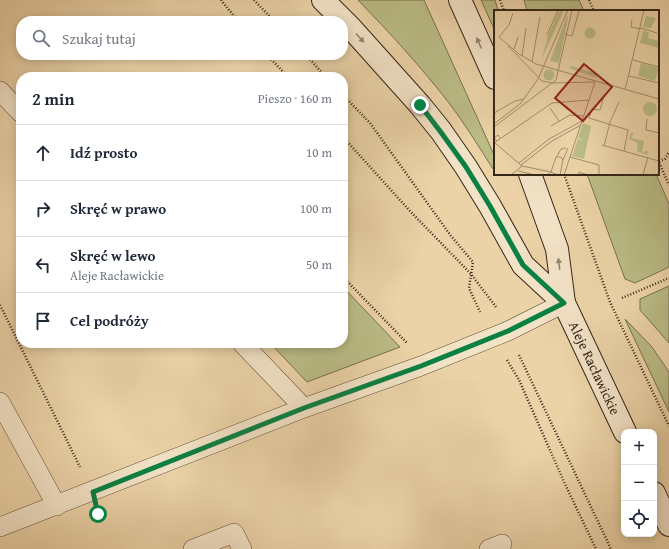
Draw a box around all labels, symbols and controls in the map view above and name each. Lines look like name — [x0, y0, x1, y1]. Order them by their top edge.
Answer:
inset map — [494, 10, 659, 175]
search box — [16, 16, 348, 60]
icon: search — [30, 27, 52, 49]
text: Szukaj tutaj — [62, 28, 136, 49]
one-way arrow — [355, 33, 365, 43]
one-way arrow — [476, 37, 482, 48]
text: 2 min — [32, 86, 74, 111]
text: Pieszo · 160 m — [258, 89, 332, 108]
route end — [411, 96, 429, 114]
icon: ahead — [32, 142, 54, 164]
text: Idź prosto — [70, 142, 137, 163]
text: 10 m — [306, 143, 332, 162]
icon: right — [32, 198, 54, 220]
text: Skręć w prawo — [70, 198, 166, 219]
text: 100 m — [300, 199, 332, 218]
text: Skręć w lewo — [70, 245, 156, 266]
icon: left — [32, 254, 54, 276]
text: 50 m — [306, 255, 332, 274]
one-way arrow — [556, 258, 563, 271]
text: Aleje Racławickie — [70, 266, 164, 285]
icon: arrive — [32, 310, 54, 332]
text: Cel podróży — [70, 310, 149, 331]
street label: Aleje Racławickie — [564, 318, 626, 418]
map controls — [621, 429, 657, 537]
button: + — [621, 429, 657, 465]
button: − — [621, 465, 657, 501]
button: locate — [621, 501, 657, 537]
route start — [89, 505, 107, 523]

